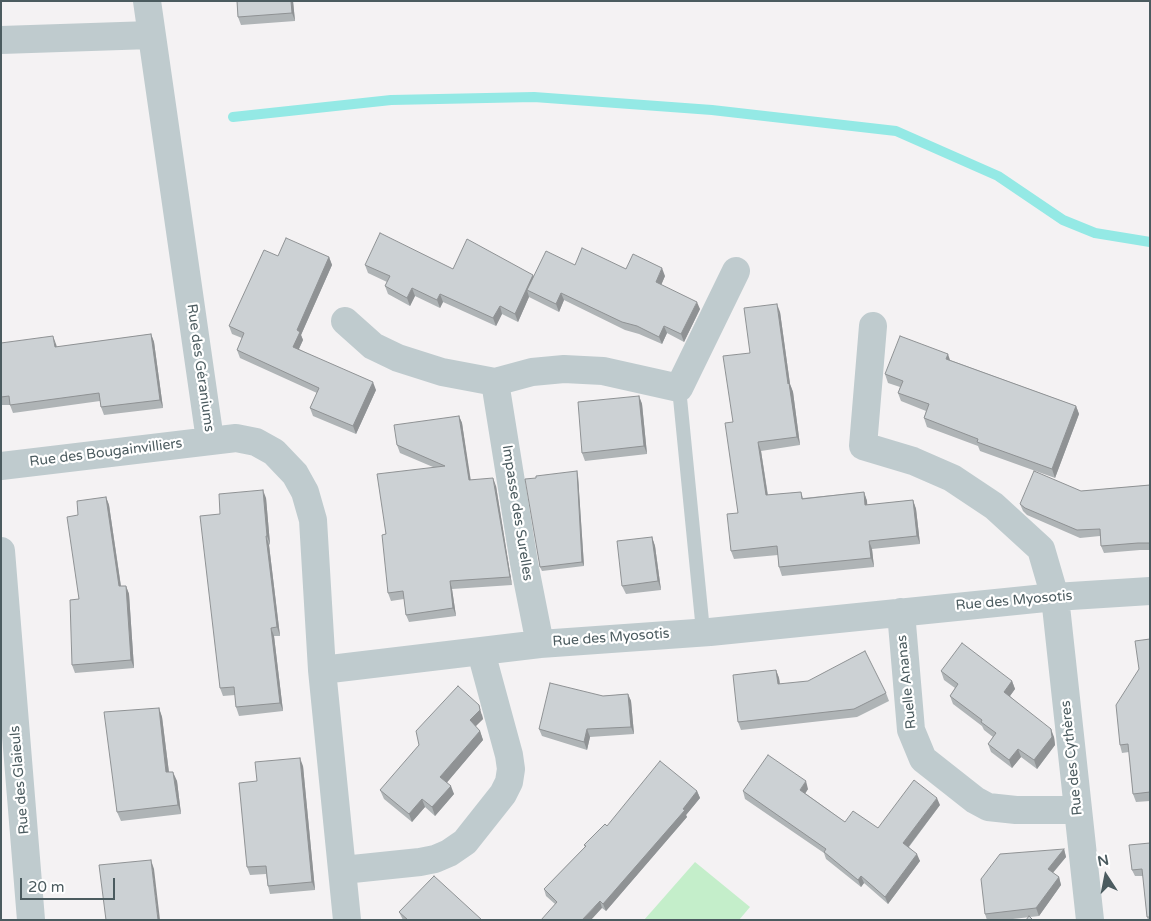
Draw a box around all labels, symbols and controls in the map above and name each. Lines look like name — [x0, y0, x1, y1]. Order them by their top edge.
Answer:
street label: Rue des Géraniums — [183, 303, 217, 433]
street label: Rue des Bougainvilliers — [29, 435, 183, 471]
street label: Impasse des Surelles — [498, 444, 536, 582]
street label: Rue des Myosotis — [955, 588, 1073, 614]
street label: Rue des Myosotis — [552, 626, 670, 650]
street label: Ruelle Ananas — [894, 634, 920, 730]
street label: Rue des Cythères — [1058, 700, 1086, 816]
street label: Rue des Glaieuls — [7, 725, 33, 835]
north arrow — [1081, 851, 1131, 901]
text: N — [1096, 851, 1110, 870]
scale bar — [22, 868, 118, 900]
text: 20 m — [28, 878, 65, 896]

